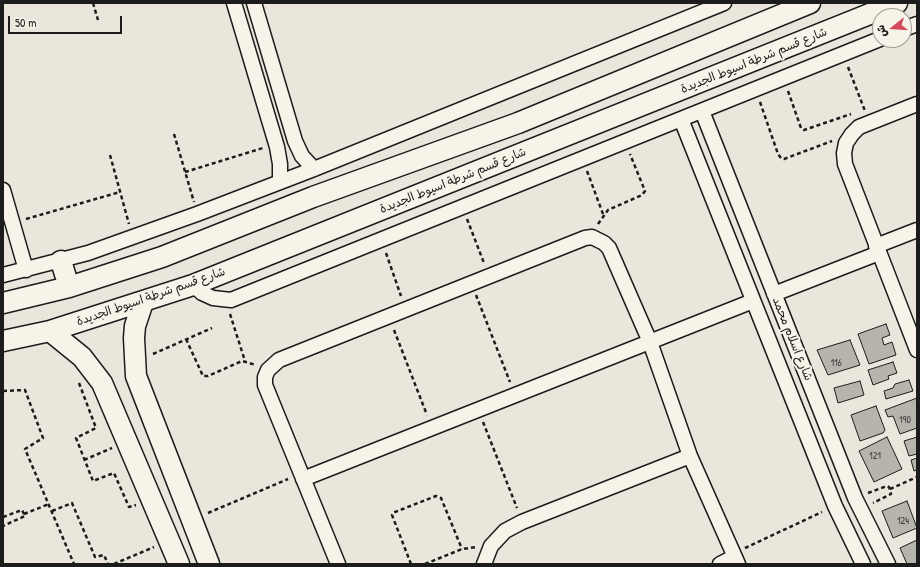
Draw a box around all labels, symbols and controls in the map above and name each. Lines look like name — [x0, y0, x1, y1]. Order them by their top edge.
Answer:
scale bar — [10, 8, 124, 34]
north arrow — [872, 8, 912, 48]
text: 50 m — [15, 14, 36, 31]
text: ش — [873, 23, 890, 39]
street label: شارع قسم شرطة اسيوط الجديدة — [679, 25, 829, 97]
street label: شارع قسم شرطة اسيوط الجديدة — [378, 145, 528, 217]
street label: شارع قسم شرطة اسيوط الجديدة — [75, 265, 227, 329]
street label: شارع اسلام محمد — [769, 295, 815, 383]
house number: 116 — [830, 357, 842, 369]
house number: 190 — [899, 414, 911, 426]
house number: 121 — [869, 450, 881, 462]
house number: 124 — [897, 515, 909, 527]

